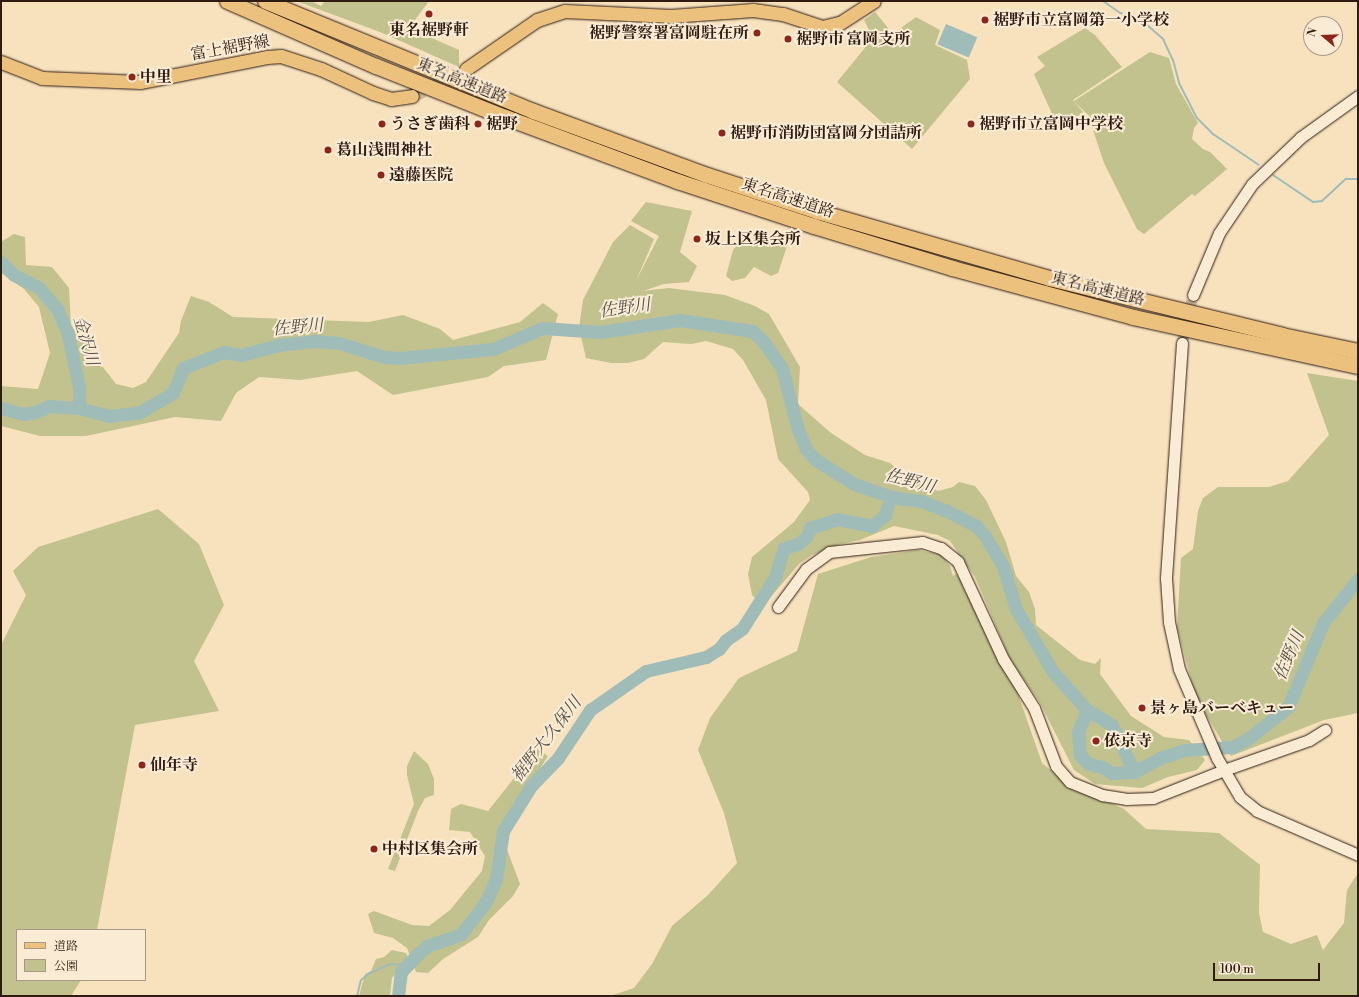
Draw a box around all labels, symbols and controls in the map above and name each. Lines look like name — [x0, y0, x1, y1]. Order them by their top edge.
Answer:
marker: 東名裾野軒 — [424, 9, 434, 19]
place label: 裾野市立富岡第一小学校 — [993, 10, 1169, 30]
marker: 裾野市立富岡第一小学校 — [980, 15, 990, 25]
north arrow — [1303, 16, 1343, 56]
place label: 東名裾野軒 — [389, 20, 469, 40]
place label: 裾野警察署富岡駐在所 — [589, 23, 749, 43]
text: N — [1305, 26, 1321, 39]
marker: 裾野警察署富岡駐在所 — [752, 28, 762, 38]
place label: 裾野市 富岡支所 — [796, 29, 911, 49]
street label: 富士裾野線 — [189, 32, 271, 64]
marker: 裾野市 富岡支所 — [783, 34, 793, 44]
street label: 東名高速道路 — [414, 54, 510, 108]
place label: 中里 — [140, 67, 172, 87]
marker: 中里 — [127, 72, 137, 82]
place label: うさぎ歯科 — [390, 114, 470, 134]
place label: 裾野 — [486, 114, 518, 134]
place label: 裾野市立富岡中学校 — [979, 114, 1123, 134]
marker: うさぎ歯科 — [377, 119, 387, 129]
marker: 裾野 — [473, 119, 483, 129]
marker: 裾野市立富岡中学校 — [966, 119, 976, 129]
place label: 裾野市消防団富岡分団詰所 — [730, 123, 922, 143]
marker: 裾野市消防団富岡分団詰所 — [717, 128, 727, 138]
place label: 葛山浅間神社 — [336, 140, 432, 160]
marker: 葛山浅間神社 — [323, 145, 333, 155]
place label: 遠藤医院 — [389, 165, 453, 185]
marker: 遠藤医院 — [376, 170, 386, 180]
street label: 東名高速道路 — [739, 174, 837, 222]
place label: 坂上区集会所 — [705, 229, 801, 249]
marker: 坂上区集会所 — [692, 234, 702, 244]
street label: 東名高速道路 — [1049, 268, 1147, 310]
water label: 佐野川 — [598, 295, 652, 323]
water label: 金沢川 — [68, 314, 102, 368]
water label: 佐野川 — [272, 316, 324, 340]
water label: 佐野川 — [883, 466, 937, 498]
water label: 佐野川 — [1271, 629, 1309, 683]
water label: 裾野大久保川 — [508, 694, 586, 786]
place label: 景ヶ島バーベキュー — [1150, 698, 1294, 718]
marker: 景ヶ島バーベキュー — [1137, 703, 1147, 713]
place label: 依京寺 — [1104, 731, 1152, 751]
marker: 依京寺 — [1091, 736, 1101, 746]
place label: 仙年寺 — [150, 755, 198, 775]
marker: 仙年寺 — [137, 760, 147, 770]
place label: 中村区集会所 — [382, 839, 478, 859]
marker: 中村区集会所 — [369, 844, 379, 854]
legend — [16, 929, 146, 981]
text: 道路 — [54, 939, 78, 954]
scale bar — [1215, 955, 1322, 981]
text: 公園 — [54, 959, 78, 974]
text: 100 m — [1220, 962, 1254, 977]

